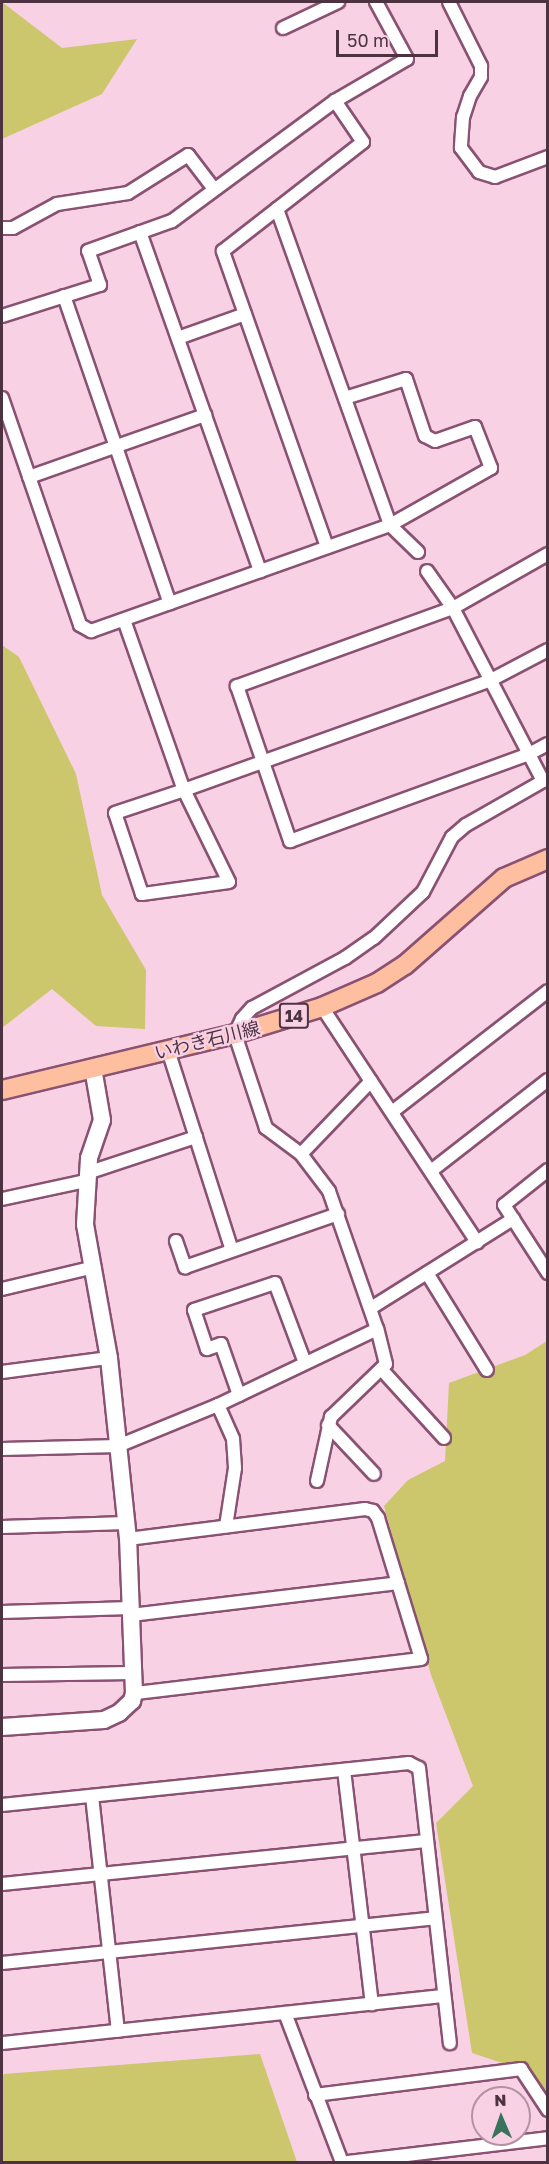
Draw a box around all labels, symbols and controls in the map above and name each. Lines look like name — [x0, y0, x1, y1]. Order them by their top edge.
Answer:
scale bar — [339, 18, 441, 56]
text: 50 m — [347, 29, 389, 51]
road number: 14 — [278, 1003, 310, 1029]
street label: いわき石川線 — [152, 1016, 262, 1064]
north arrow — [471, 2086, 531, 2146]
text: N — [494, 2090, 507, 2110]

